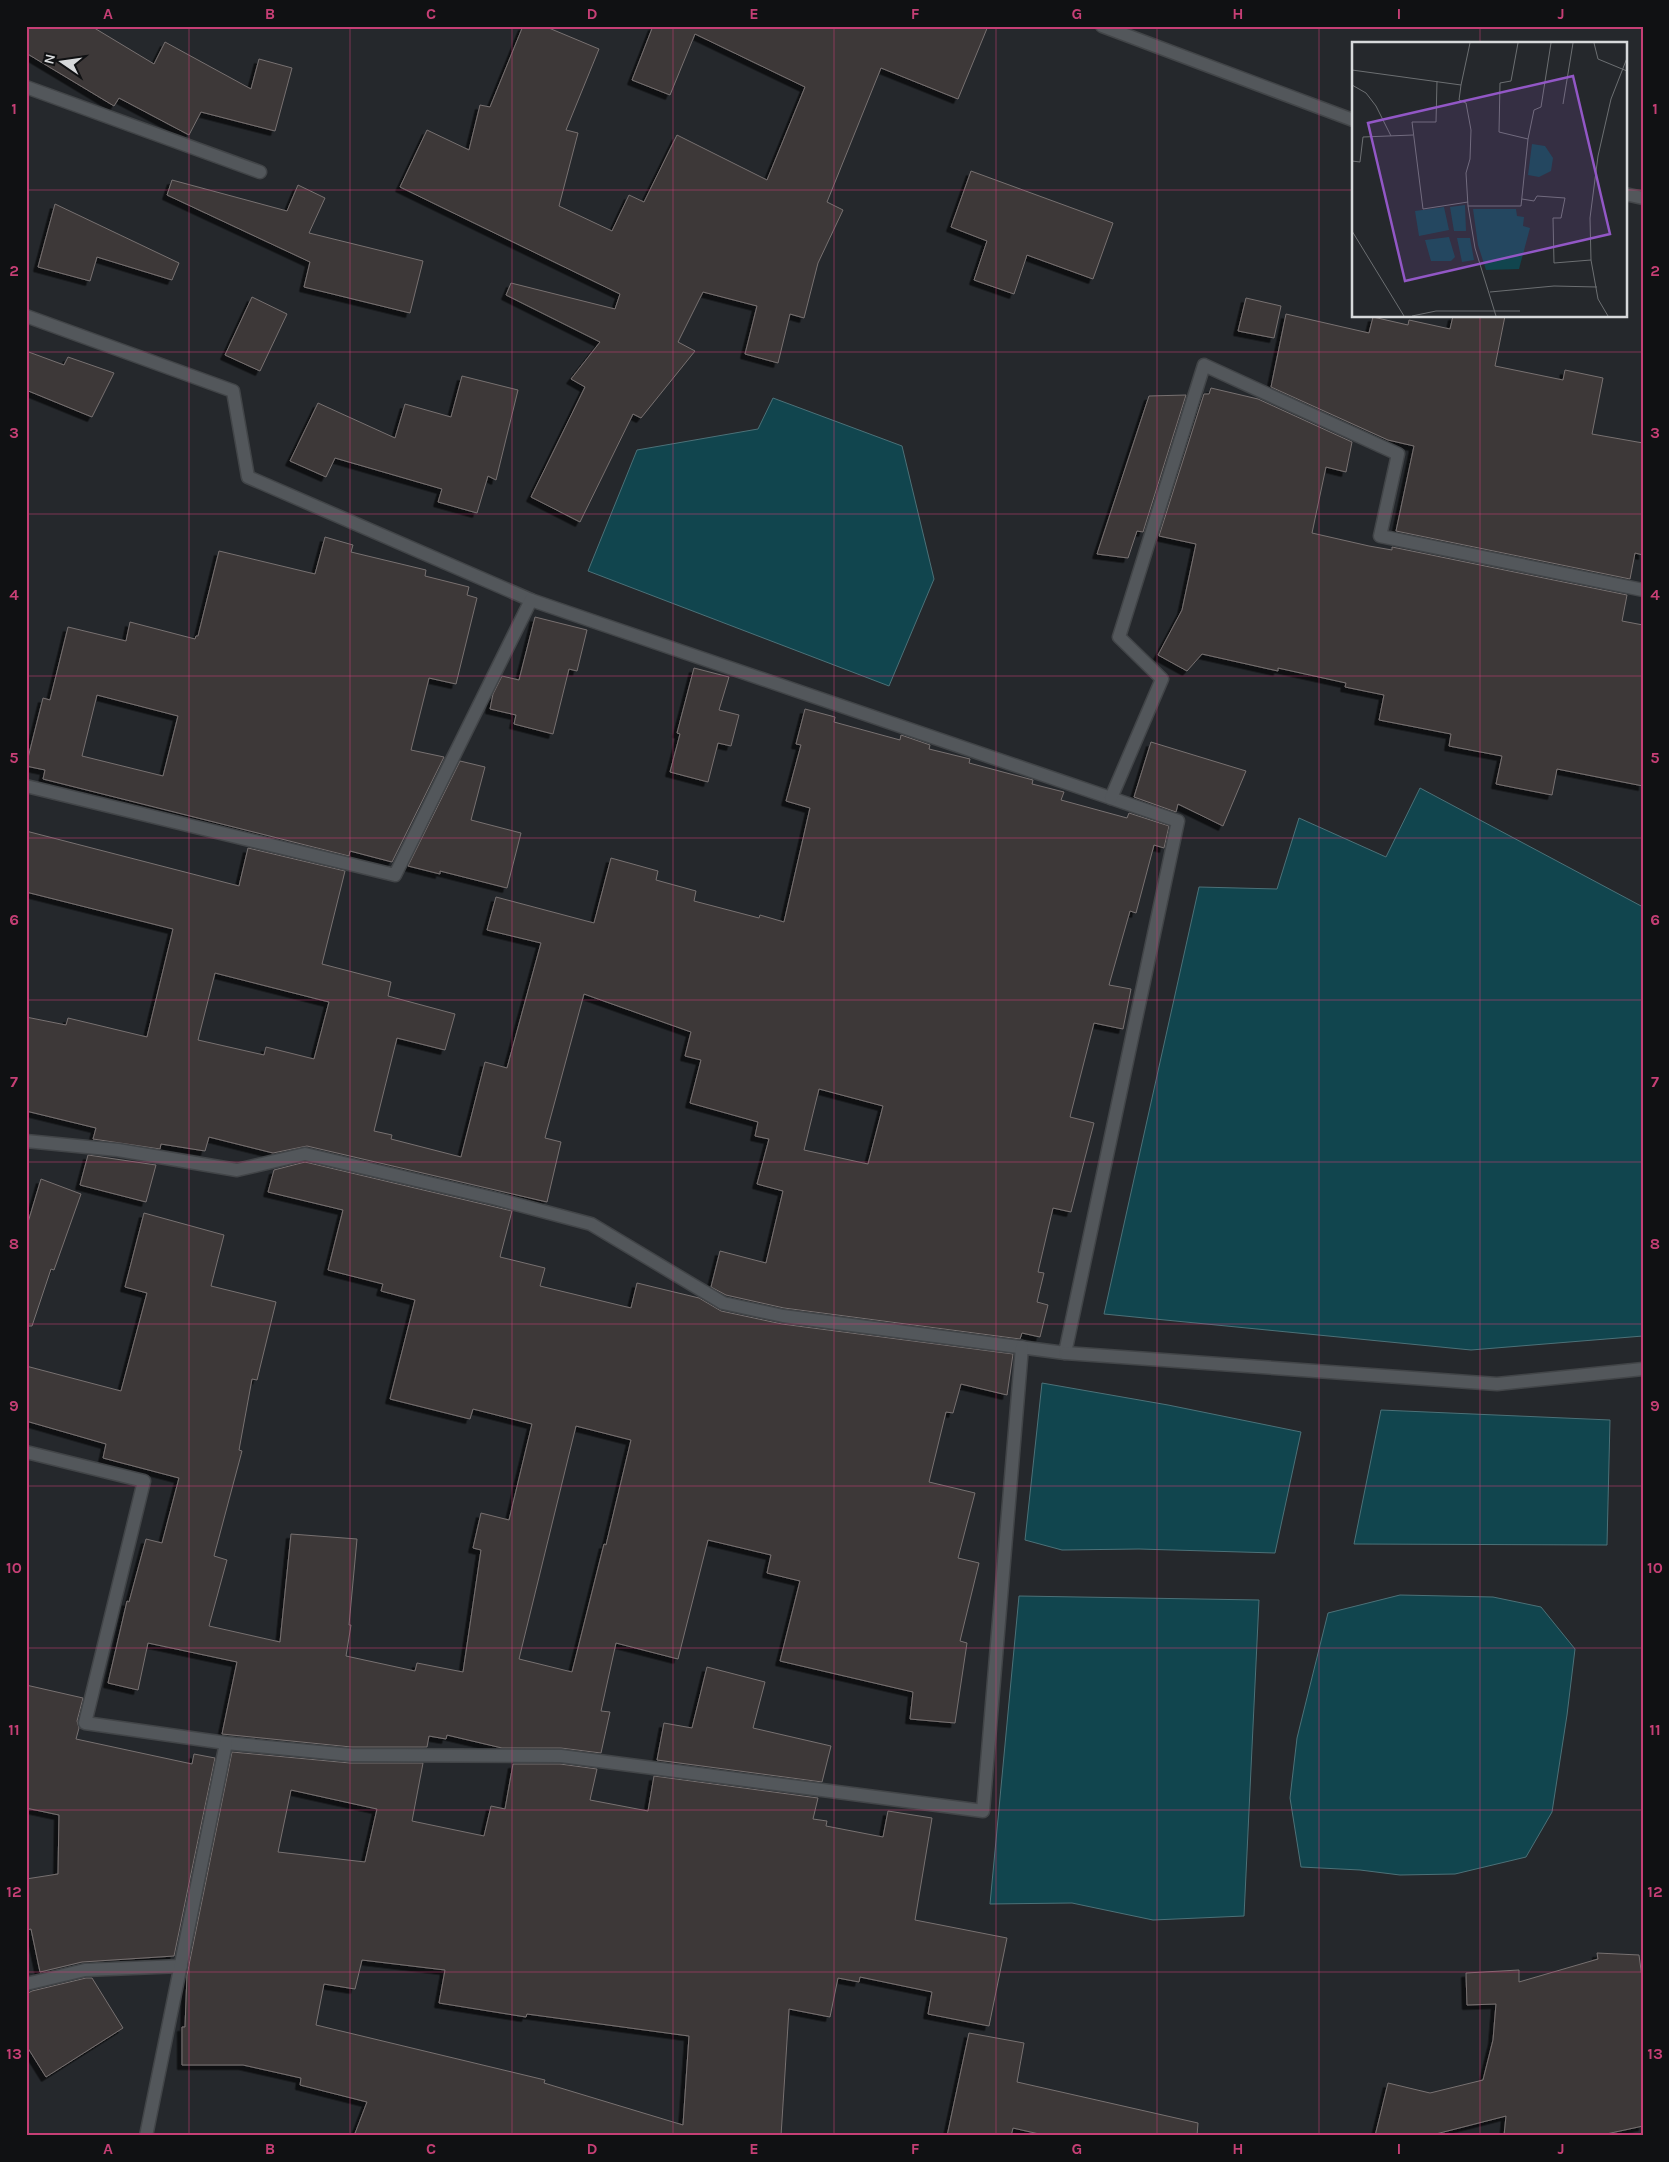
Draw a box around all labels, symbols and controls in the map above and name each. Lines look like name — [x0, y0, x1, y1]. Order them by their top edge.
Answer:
text: A — [103, 4, 113, 23]
text: B — [265, 4, 275, 23]
text: C — [426, 4, 436, 23]
text: D — [587, 4, 598, 23]
text: E — [749, 4, 759, 23]
text: F — [911, 4, 920, 23]
text: G — [1072, 4, 1082, 23]
text: H — [1232, 4, 1244, 23]
text: I — [1397, 4, 1401, 23]
text: J — [1557, 4, 1565, 23]
north arrow — [38, 38, 88, 88]
inset map — [1352, 42, 1626, 318]
text: N — [40, 52, 59, 66]
text: 1 — [11, 99, 17, 118]
text: 1 — [1652, 99, 1658, 118]
text: 2 — [9, 261, 19, 280]
text: 2 — [1650, 261, 1660, 280]
text: 3 — [9, 423, 19, 442]
text: 3 — [1650, 423, 1660, 442]
text: 4 — [9, 585, 19, 604]
text: 4 — [1650, 585, 1660, 604]
text: 5 — [9, 748, 19, 767]
text: 5 — [1650, 748, 1660, 767]
text: 6 — [9, 910, 19, 929]
text: 6 — [1650, 910, 1660, 929]
text: 7 — [10, 1072, 18, 1091]
text: 7 — [1651, 1072, 1659, 1091]
text: 8 — [9, 1234, 19, 1253]
text: 8 — [1650, 1234, 1660, 1253]
text: 9 — [9, 1396, 19, 1415]
text: 9 — [1650, 1396, 1660, 1415]
text: 10 — [6, 1558, 22, 1577]
text: 10 — [1647, 1558, 1663, 1577]
text: 11 — [8, 1720, 20, 1739]
text: 11 — [1649, 1720, 1661, 1739]
text: 12 — [6, 1882, 22, 1901]
text: 12 — [1647, 1882, 1663, 1901]
text: 13 — [6, 2044, 22, 2063]
text: 13 — [1647, 2044, 1663, 2063]
text: A — [103, 2139, 113, 2158]
text: B — [265, 2139, 275, 2158]
text: C — [426, 2139, 436, 2158]
text: D — [587, 2139, 598, 2158]
text: E — [749, 2139, 759, 2158]
text: F — [911, 2139, 920, 2158]
text: G — [1072, 2139, 1082, 2158]
text: H — [1232, 2139, 1244, 2158]
text: I — [1397, 2139, 1401, 2158]
text: J — [1557, 2139, 1565, 2158]

